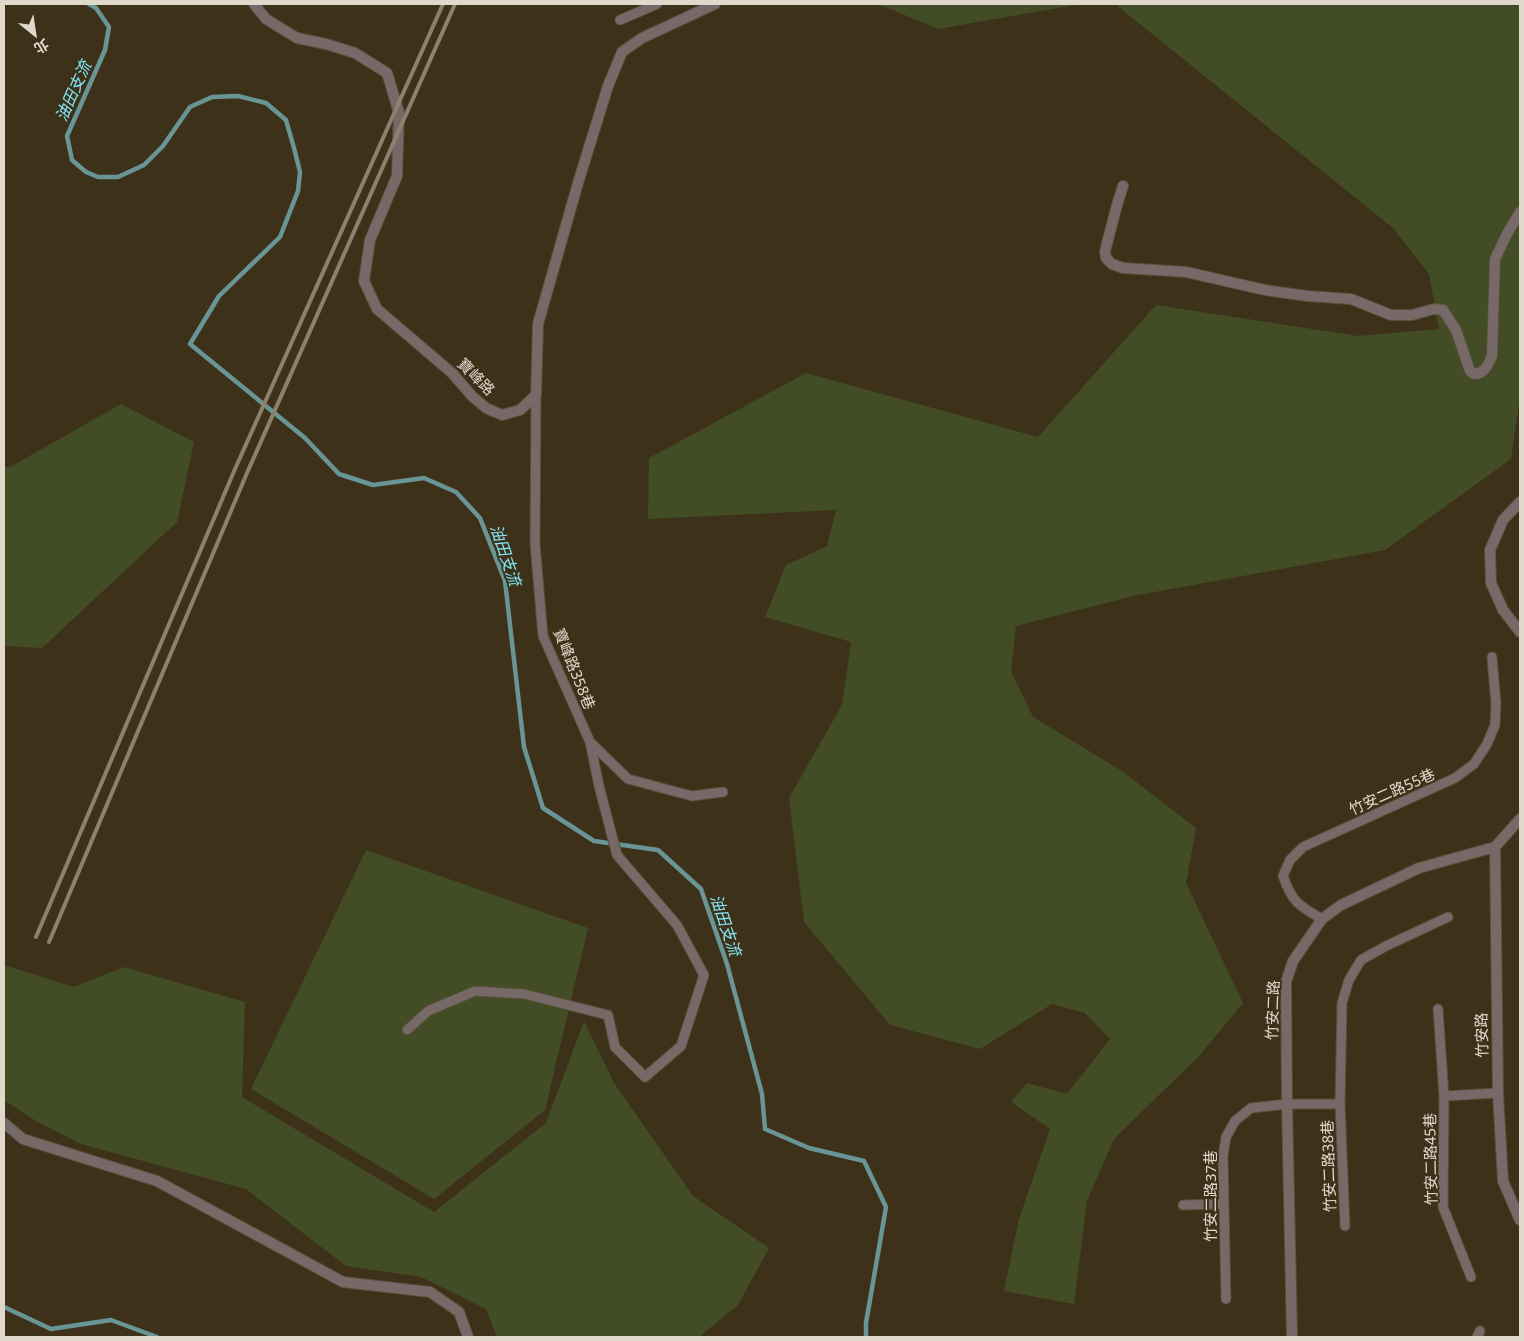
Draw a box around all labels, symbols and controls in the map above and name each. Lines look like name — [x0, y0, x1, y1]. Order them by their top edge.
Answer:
north arrow — [10, 10, 60, 60]
text: 北 — [31, 35, 53, 58]
water label: 油田支流 — [50, 55, 97, 125]
street label: 寶峰路 — [454, 353, 500, 399]
water label: 油田支流 — [485, 521, 527, 591]
street label: 寶峰路358巷 — [550, 625, 600, 712]
street label: 竹安二路55巷 — [1345, 763, 1438, 819]
water label: 油田支流 — [705, 891, 747, 961]
street label: 竹安二路 — [1261, 980, 1283, 1040]
street label: 竹安路 — [1471, 1012, 1491, 1058]
street label: 竹安二路45巷 — [1419, 1113, 1441, 1205]
street label: 竹安二路38巷 — [1316, 1120, 1340, 1212]
street label: 竹安二路37巷 — [1200, 1150, 1220, 1242]

